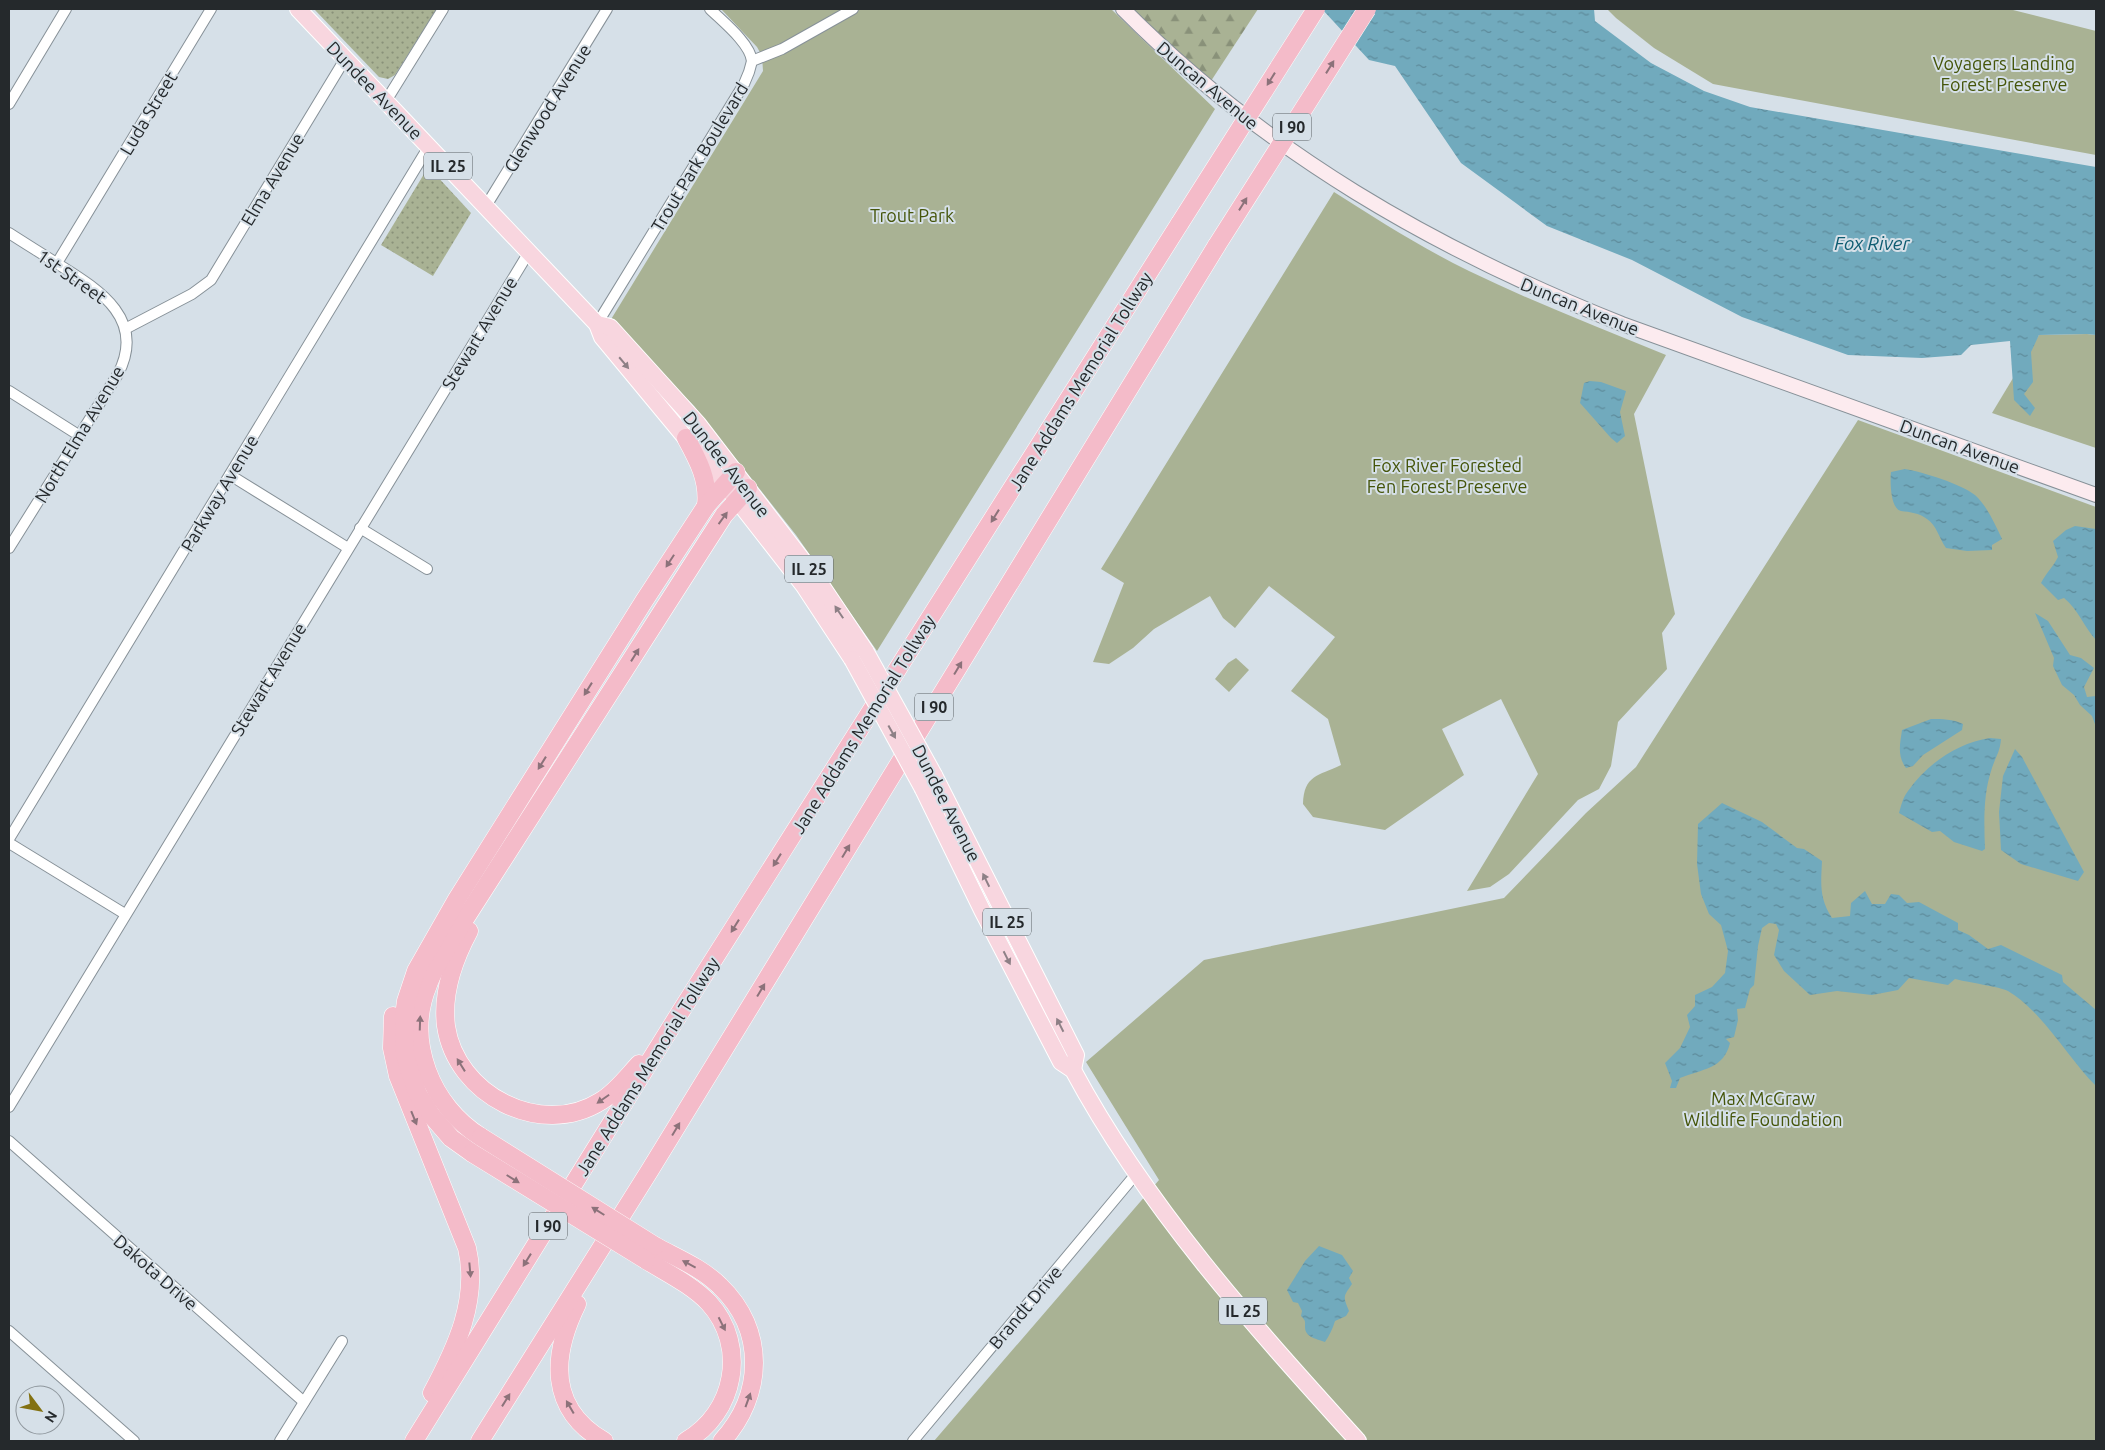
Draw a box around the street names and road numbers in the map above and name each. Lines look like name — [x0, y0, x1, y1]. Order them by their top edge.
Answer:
street label: Dundee Avenue — [323, 37, 427, 143]
street label: Duncan Avenue — [1153, 37, 1263, 133]
street label: Glenwood Avenue — [500, 40, 594, 176]
street label: Luda Street — [115, 68, 181, 158]
street label: Trout Park Boulevard — [647, 79, 751, 235]
road number: I 90 — [1273, 114, 1311, 140]
street label: Elma Avenue — [237, 129, 307, 229]
road number: IL 25 — [424, 153, 472, 180]
street label: 1st Street — [34, 245, 110, 307]
street label: Jane Addams Memorial Tollway — [1004, 268, 1156, 494]
street label: Stewart Avenue — [437, 273, 521, 393]
street label: Duncan Avenue — [1518, 273, 1642, 339]
street label: North Elma Avenue — [30, 362, 128, 506]
street label: Dundee Avenue — [680, 407, 774, 521]
street label: Duncan Avenue — [1897, 415, 2023, 477]
street label: Parkway Avenue — [176, 431, 262, 555]
road number: IL 25 — [785, 556, 833, 582]
street label: Jane Addams Memorial Tollway — [787, 611, 939, 837]
street label: Stewart Avenue — [226, 619, 310, 739]
road number: I 90 — [915, 694, 953, 720]
street label: Dundee Avenue — [909, 741, 985, 865]
road number: IL 25 — [983, 909, 1031, 936]
street label: Jane Addams Memorial Tollway — [571, 953, 723, 1179]
road number: I 90 — [529, 1212, 567, 1240]
street label: Dakota Drive — [110, 1230, 202, 1314]
street label: Brandt Drive — [985, 1261, 1065, 1353]
road number: IL 25 — [1219, 1298, 1267, 1324]

